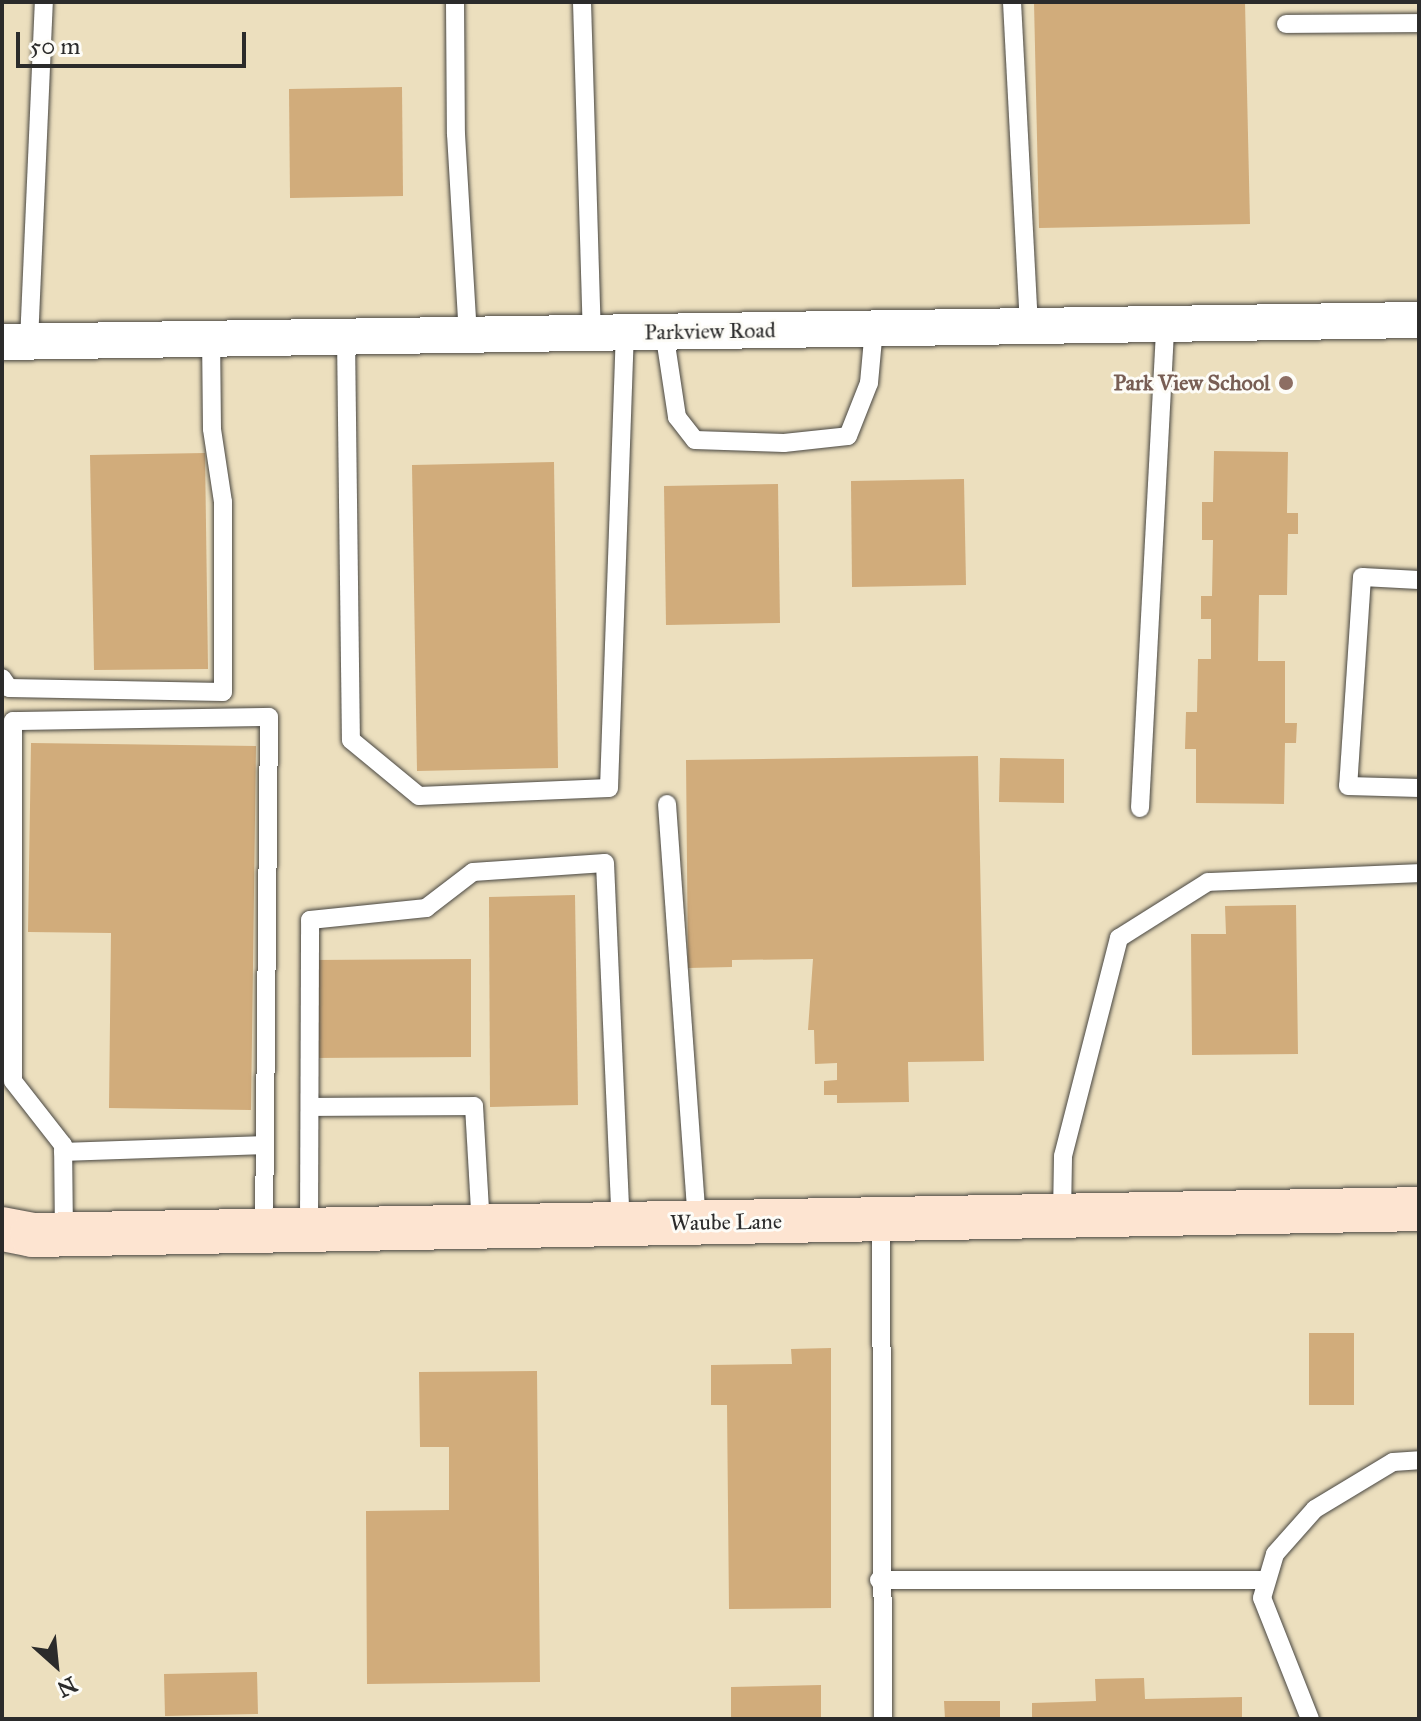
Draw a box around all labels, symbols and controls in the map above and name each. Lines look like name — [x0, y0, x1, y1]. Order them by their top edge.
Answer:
scale bar — [20, 16, 250, 66]
text: 50 m — [30, 31, 80, 61]
street label: Parkview Road — [644, 317, 776, 345]
place label: Park View School — [1113, 370, 1270, 396]
marker: Park View School — [1277, 374, 1295, 392]
street label: Waube Lane — [670, 1208, 782, 1236]
north arrow — [16, 1625, 96, 1705]
text: N — [53, 1671, 82, 1703]

